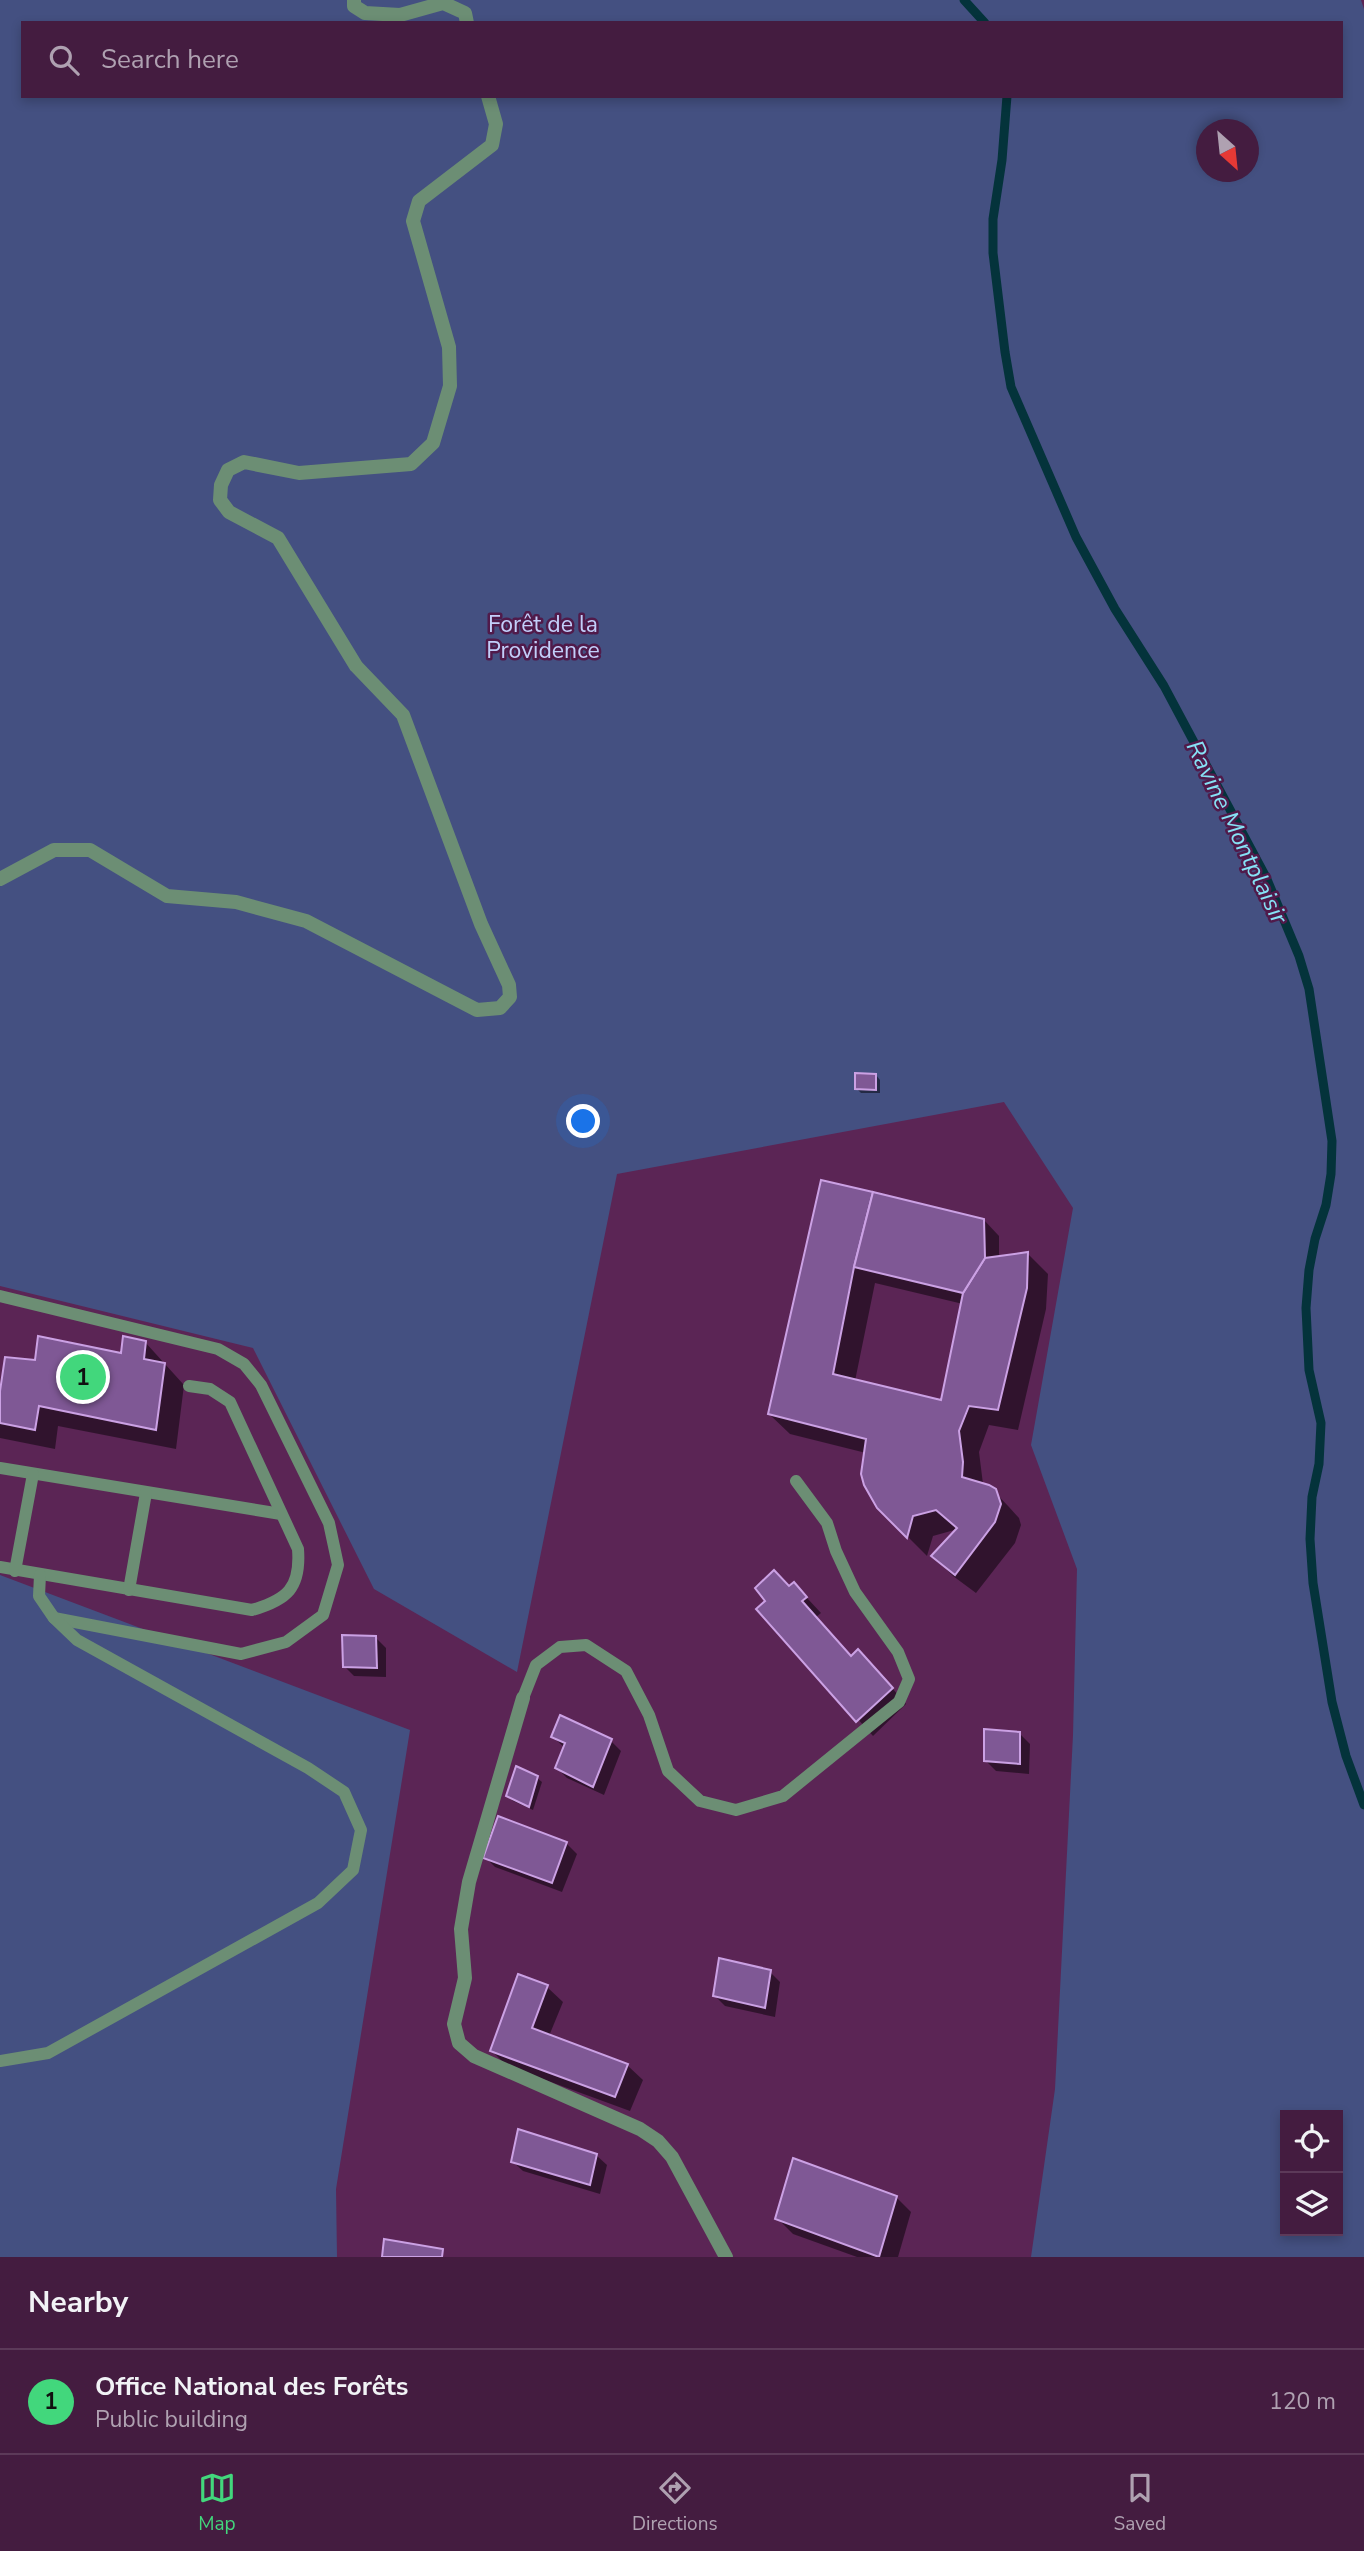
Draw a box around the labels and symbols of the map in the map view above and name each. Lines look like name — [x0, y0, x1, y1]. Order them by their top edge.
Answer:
north arrow — [1196, 119, 1259, 182]
park label: Forêt de la Providence — [486, 609, 600, 666]
water label: Ravine Montplaisir — [1179, 735, 1296, 930]
your location — [566, 1104, 600, 1138]
pin: 1 — [60, 1351, 106, 1403]

